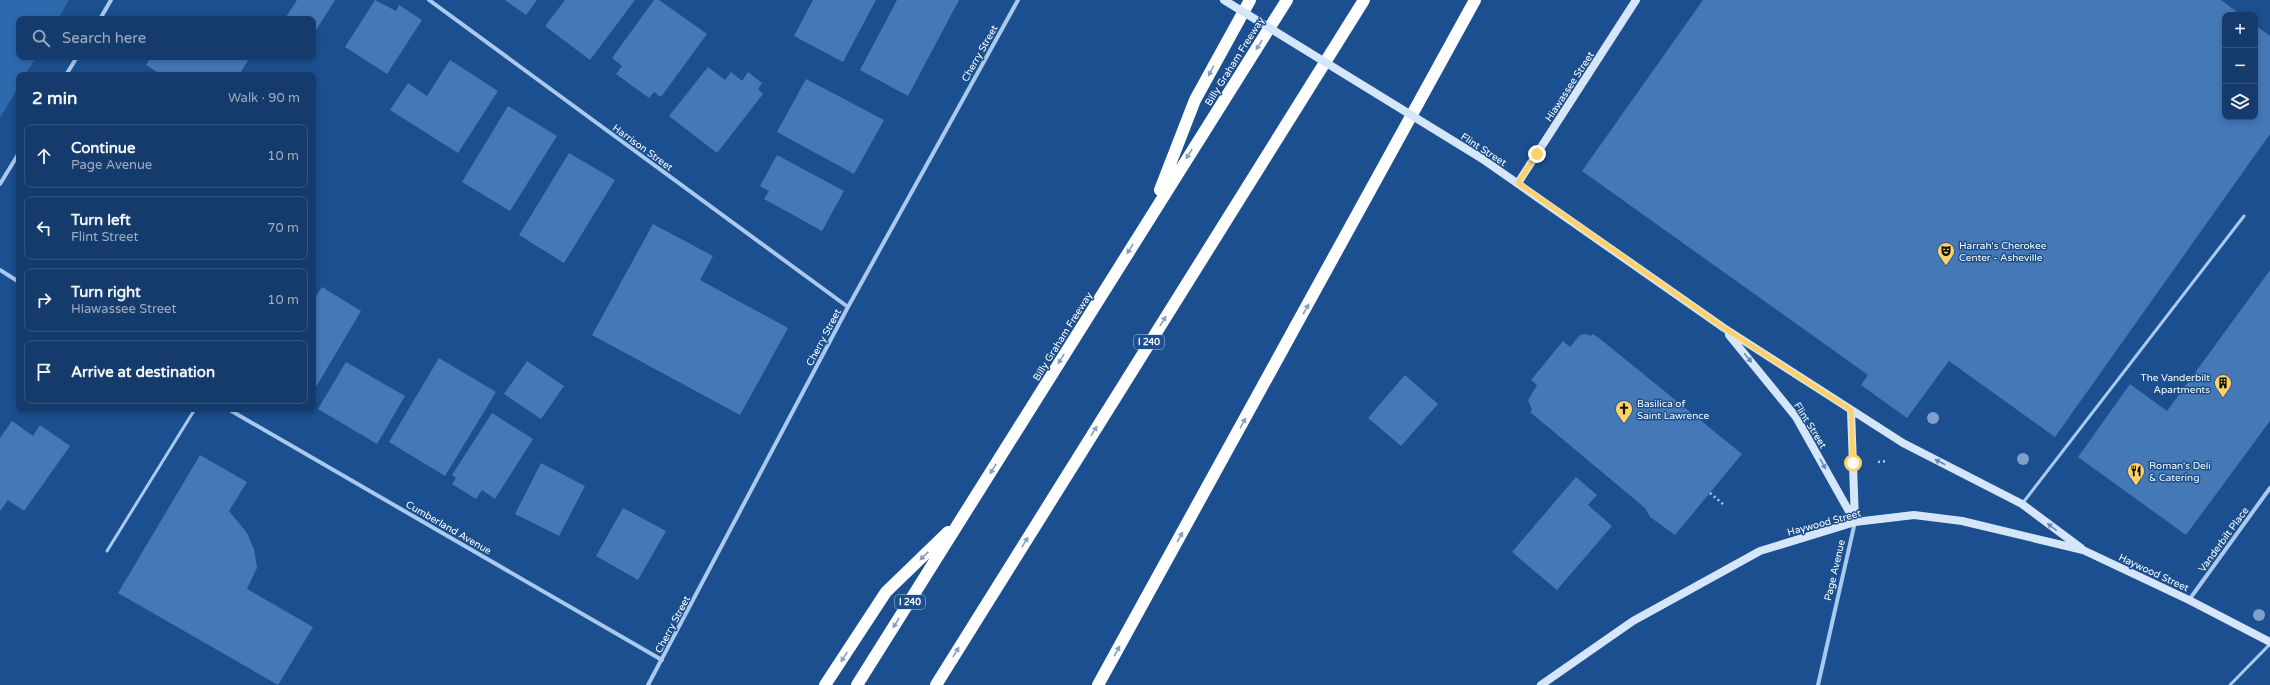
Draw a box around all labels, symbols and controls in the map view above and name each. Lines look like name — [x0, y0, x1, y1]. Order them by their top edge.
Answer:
map controls — [2222, 12, 2258, 120]
button: + — [2222, 12, 2258, 48]
street label: Billy Graham Freeway — [1203, 14, 1267, 108]
search box — [16, 16, 316, 60]
street label: Cherry Street — [959, 23, 1000, 84]
icon: search — [30, 27, 52, 49]
text: Search here — [62, 29, 146, 47]
one-way arrow — [1255, 40, 1263, 50]
button: − — [2222, 48, 2258, 84]
street label: Hiawassee Street — [1543, 49, 1597, 124]
one-way arrow — [1208, 65, 1215, 77]
button: layers — [2222, 84, 2258, 120]
text: 2 min — [32, 88, 77, 109]
text: Walk · 90 m — [228, 90, 300, 106]
street label: Harrison Street — [610, 122, 675, 174]
street label: Flint Street — [1458, 131, 1509, 169]
text: Continue — [71, 139, 135, 157]
icon: ahead — [33, 145, 55, 167]
route end — [1528, 145, 1546, 163]
text: 10 m — [267, 148, 299, 164]
one-way arrow — [1186, 149, 1193, 160]
text: Page Avenue — [71, 157, 152, 173]
text: Turn left — [71, 211, 131, 229]
icon: left — [33, 217, 55, 239]
text: 70 m — [267, 220, 299, 236]
text: Flint Street — [71, 229, 139, 245]
place label: Harrah's Cherokee Center - Asheville — [1959, 240, 2047, 264]
theatre icon: Harrah's Cherokee Center - Asheville — [1936, 241, 1956, 266]
one-way arrow — [1126, 244, 1134, 254]
text: Turn right — [71, 283, 141, 301]
icon: right — [33, 289, 55, 311]
street label: Billy Graham Freeway — [1031, 289, 1095, 383]
text: 10 m — [267, 292, 299, 308]
text: Hiawassee Street — [71, 301, 176, 317]
one-way arrow — [1302, 304, 1309, 315]
street label: Cherry Street — [804, 307, 844, 368]
one-way arrow — [1159, 315, 1166, 327]
road number: I 240 — [1134, 335, 1164, 349]
one-way arrow — [1058, 353, 1065, 365]
one-way arrow — [1744, 353, 1753, 363]
icon: arrive — [33, 361, 55, 383]
text: Arrive at destination — [71, 363, 215, 381]
place label: The Vanderbilt Apartments — [2141, 372, 2210, 396]
building icon: The Vanderbilt Apartments — [2213, 373, 2233, 398]
place label: Basilica of Saint Lawrence — [1637, 398, 1710, 422]
church icon: Basilica of Saint Lawrence — [1614, 399, 1634, 424]
street label: Flint Street — [1791, 400, 1829, 451]
one-way arrow — [1239, 417, 1246, 429]
one-way arrow — [1090, 425, 1097, 437]
route start — [1844, 454, 1862, 472]
one-way arrow — [1820, 458, 1826, 470]
one-way arrow — [1934, 459, 1946, 465]
place label: Roman's Deli & Catering — [2149, 460, 2211, 484]
restaurant icon: Roman's Deli & Catering — [2126, 461, 2146, 486]
one-way arrow — [989, 463, 996, 475]
street label: Cumberland Avenue — [404, 498, 494, 557]
street label: Vanderbilt Place — [2196, 505, 2252, 574]
street label: Haywood Street — [1786, 507, 1863, 539]
one-way arrow — [2047, 523, 2057, 531]
one-way arrow — [1176, 531, 1183, 543]
one-way arrow — [1021, 536, 1029, 547]
street label: Page Avenue — [1822, 538, 1848, 602]
one-way arrow — [919, 551, 929, 561]
street label: Haywood Street — [2117, 551, 2191, 594]
street label: Cherry Street — [653, 594, 693, 655]
road number: I 240 — [895, 595, 925, 609]
one-way arrow — [893, 617, 900, 629]
one-way arrow — [1114, 645, 1120, 657]
one-way arrow — [953, 646, 960, 658]
one-way arrow — [840, 651, 847, 663]

